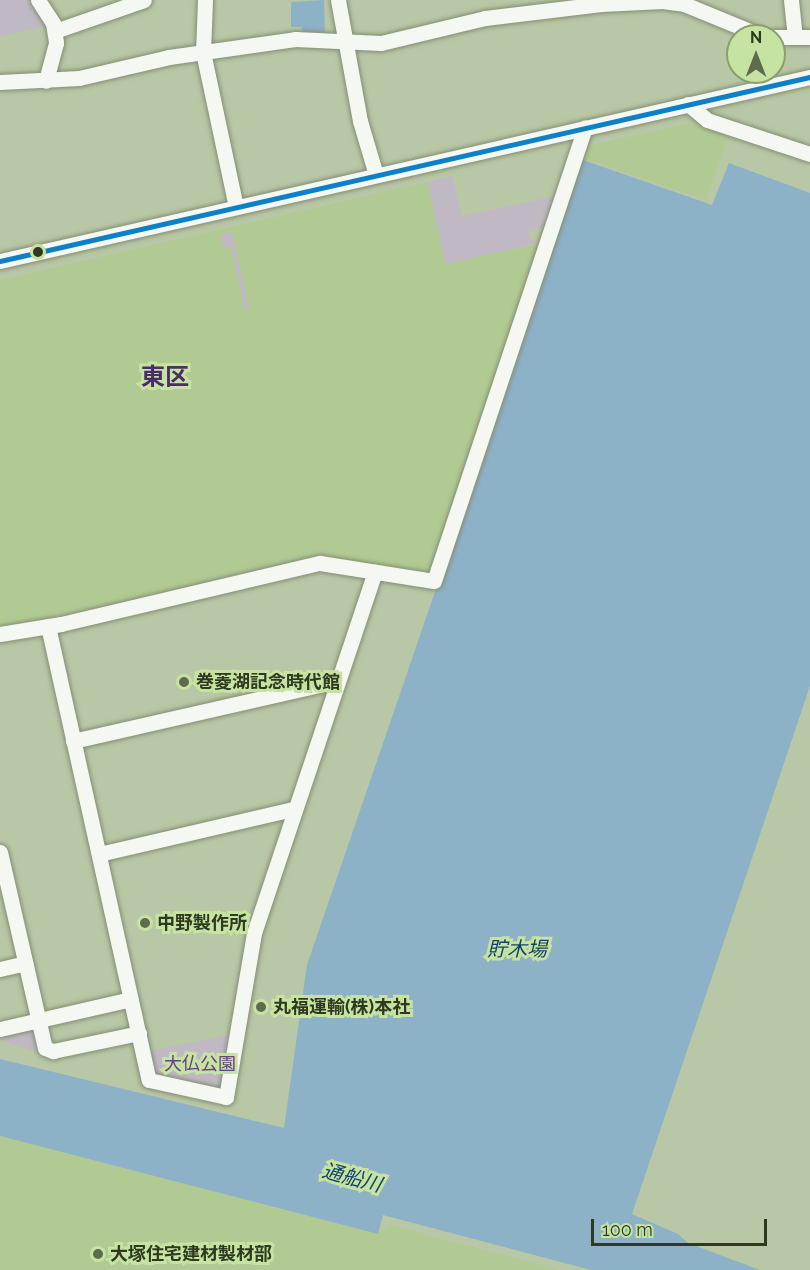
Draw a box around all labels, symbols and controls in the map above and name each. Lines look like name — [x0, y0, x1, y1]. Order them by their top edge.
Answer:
north arrow — [726, 24, 786, 84]
text: N — [750, 28, 762, 47]
unlabelled marker — [32, 246, 44, 258]
district label: 東区 — [141, 363, 189, 391]
place label: 巻菱湖記念時代館 — [196, 671, 340, 693]
marker: 巻菱湖記念時代館 — [177, 675, 191, 689]
place label: 中野製作所 — [157, 912, 247, 934]
marker: 中野製作所 — [138, 916, 152, 930]
water label: 貯木場 — [487, 937, 547, 961]
place label: 丸福運輸(株)本社 — [273, 996, 410, 1018]
marker: 丸福運輸(株)本社 — [254, 1000, 268, 1014]
park label: 大仏公園 — [164, 1053, 236, 1075]
water label: 通船川 — [320, 1159, 384, 1197]
scale bar — [594, 1207, 770, 1245]
text: 100 m — [602, 1219, 653, 1240]
place label: 大塚住宅建材製材部 — [110, 1243, 272, 1265]
marker: 大塚住宅建材製材部 — [91, 1247, 105, 1261]

